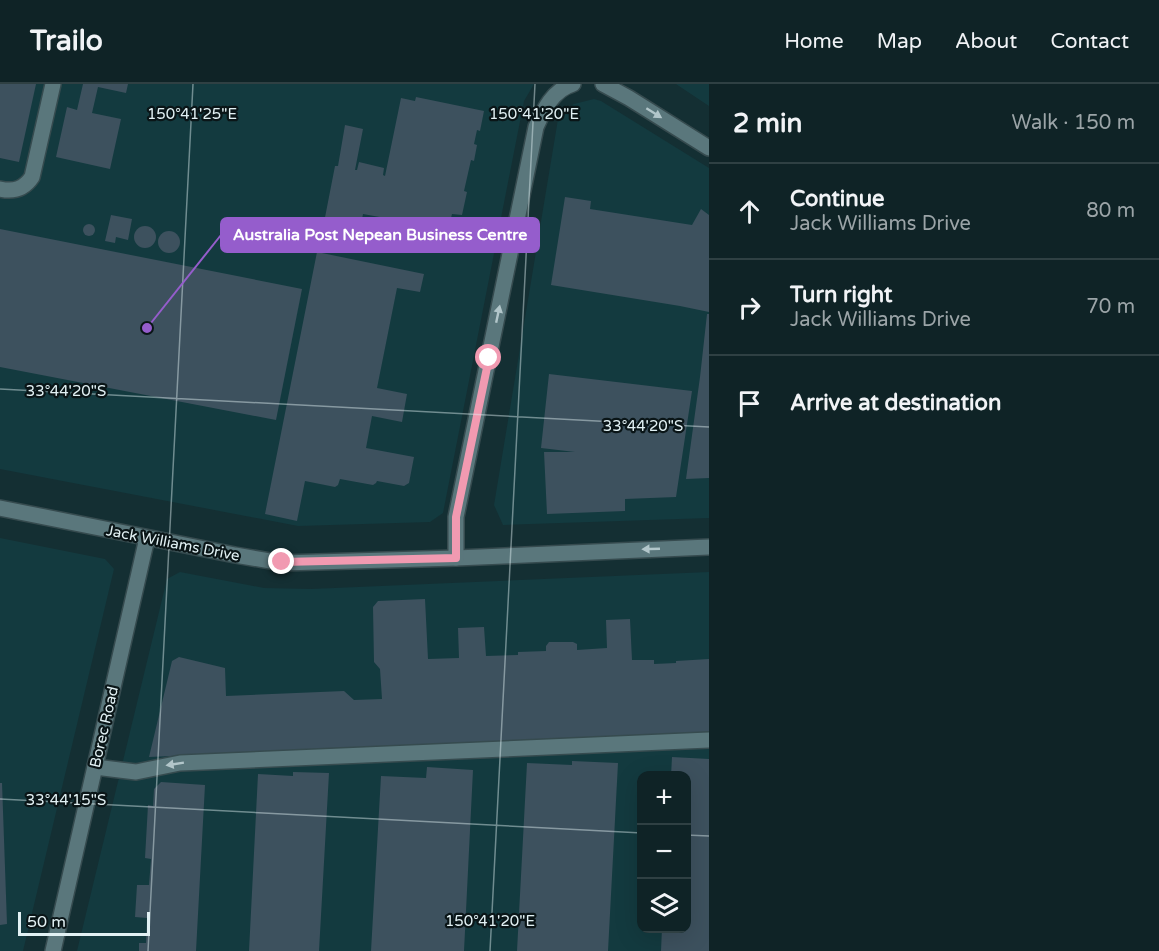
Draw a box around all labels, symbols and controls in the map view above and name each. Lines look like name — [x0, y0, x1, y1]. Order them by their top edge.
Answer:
text: Trailo — [30, 24, 103, 58]
text: Home — [784, 29, 844, 54]
text: Map — [877, 29, 922, 54]
text: About — [955, 29, 1017, 54]
text: Contact — [1050, 29, 1129, 54]
text: 150°41'25"E — [147, 105, 237, 123]
text: 150°41'20"E — [489, 105, 579, 123]
one-way arrow — [646, 108, 662, 119]
text: 2 min — [733, 108, 802, 139]
text: Walk · 150 m — [1012, 111, 1135, 135]
text: Continue — [790, 186, 885, 212]
icon: ahead — [733, 195, 766, 228]
text: 80 m — [1086, 199, 1135, 223]
text: Jack Williams Drive — [790, 212, 971, 236]
callout: Australia Post Nepean Business Centre — [221, 218, 539, 252]
text: Australia Post Nepean Business Centre — [233, 225, 527, 245]
text: Turn right — [790, 282, 892, 308]
icon: right — [733, 291, 766, 324]
text: 70 m — [1086, 295, 1135, 319]
one-way arrow — [494, 305, 503, 324]
text: Jack Williams Drive — [790, 308, 971, 332]
route start — [475, 344, 501, 370]
text: 33°44'20"S — [26, 382, 106, 400]
icon: arrive — [733, 387, 766, 420]
text: Arrive at destination — [790, 390, 1001, 416]
text: 33°44'20"S — [603, 417, 683, 435]
street label: Jack Williams Drive — [105, 521, 241, 565]
one-way arrow — [641, 545, 660, 554]
route end — [268, 548, 294, 574]
street label: Borec Road — [86, 685, 122, 769]
one-way arrow — [165, 760, 184, 769]
map controls — [637, 771, 691, 933]
button: + — [637, 771, 691, 825]
text: 33°44'15"S — [26, 791, 106, 809]
button: − — [637, 825, 691, 879]
button: layers — [637, 879, 691, 933]
scale bar — [18, 909, 150, 936]
text: 50 m — [27, 912, 66, 932]
text: 150°41'20"E — [445, 912, 535, 930]

